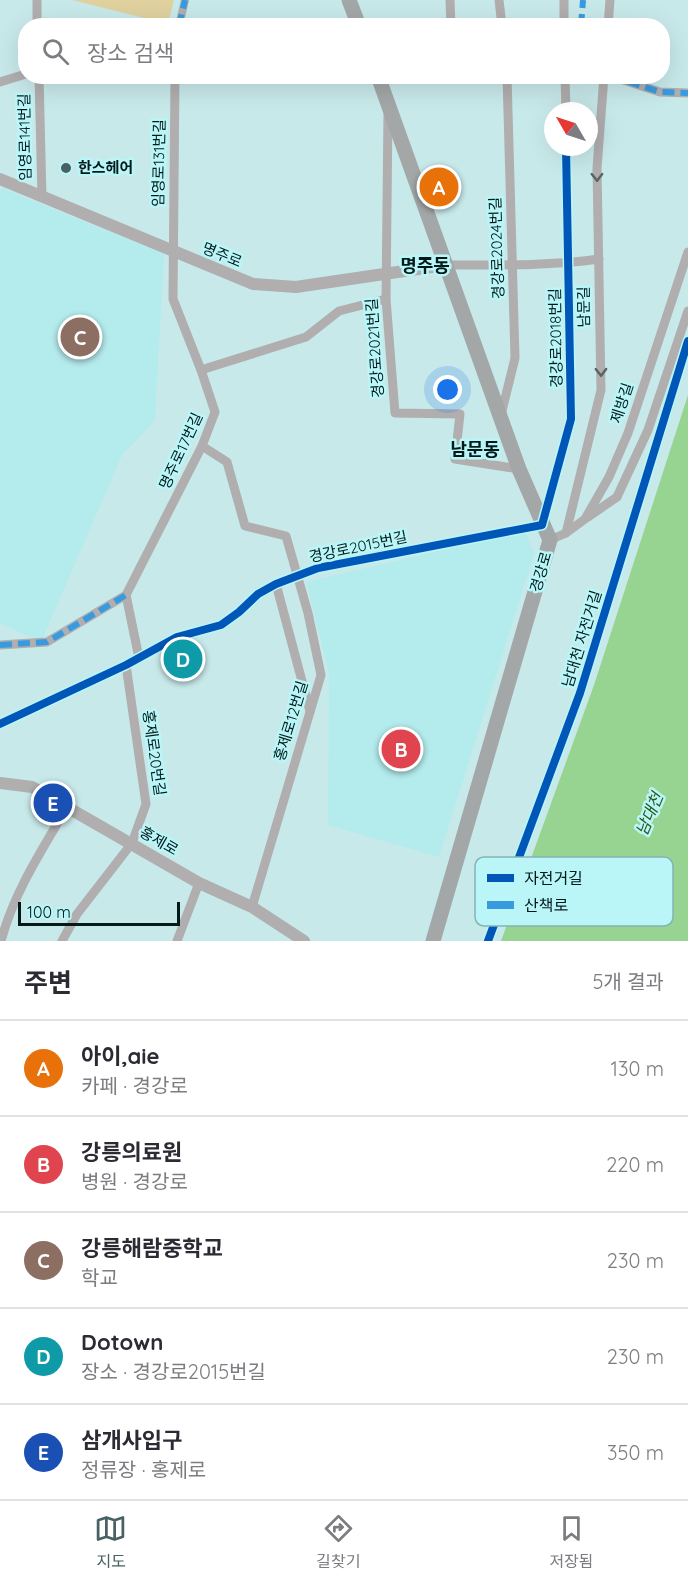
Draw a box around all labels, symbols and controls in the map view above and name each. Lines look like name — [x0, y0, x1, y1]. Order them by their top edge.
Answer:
search box — [18, 18, 670, 84]
icon: search — [39, 35, 72, 68]
text: 장소 검색 — [87, 39, 174, 67]
street label: 임영로141번길 — [14, 93, 35, 181]
north arrow — [544, 102, 598, 156]
street label: 임영로131번길 — [148, 119, 169, 207]
place label: 한스헤어 — [78, 158, 133, 177]
marker: 한스헤어 — [59, 161, 73, 175]
pin: A — [420, 164, 458, 210]
one-way arrow — [591, 172, 603, 181]
street label: 경강로2024번길 — [485, 197, 508, 299]
street label: 명주로 — [199, 238, 245, 271]
district label: 명주동 — [400, 254, 450, 277]
street label: 남문길 — [574, 286, 593, 328]
street label: 경강로2018번길 — [545, 288, 566, 388]
street label: 경강로2021번길 — [362, 297, 387, 399]
pin: C — [60, 314, 100, 360]
one-way arrow — [594, 367, 607, 376]
your location — [433, 375, 462, 404]
street label: 제방길 — [606, 380, 637, 425]
street label: 명주로17번길 — [155, 410, 207, 492]
district label: 남문동 — [450, 438, 500, 461]
street label: 경강로2015번길 — [307, 527, 409, 566]
street label: 경강로 — [526, 549, 555, 594]
street label: 남대천 자전거길 — [558, 588, 605, 690]
pin: D — [164, 636, 202, 682]
street label: 홍제로12번길 — [269, 678, 312, 763]
street label: 홍제로20번길 — [139, 709, 170, 797]
pin: B — [382, 726, 420, 771]
pin: E — [34, 780, 72, 826]
water label: 남대천 — [631, 788, 668, 838]
street label: 홍제로 — [137, 822, 182, 859]
legend — [475, 857, 673, 926]
text: 자전거길 — [524, 868, 583, 888]
text: 산책로 — [524, 895, 568, 915]
scale bar — [18, 899, 180, 926]
text: 100 m — [27, 902, 71, 922]
text: 주변 — [24, 966, 72, 999]
text: 5개 결과 — [592, 969, 664, 994]
text: 아이,aie — [81, 1042, 160, 1070]
text: A — [37, 1056, 50, 1081]
text: 130 m — [611, 1056, 664, 1081]
text: 카페 · 경강로 — [81, 1073, 188, 1098]
text: 강릉의료원 — [81, 1138, 182, 1166]
text: B — [37, 1152, 50, 1177]
text: 220 m — [606, 1152, 664, 1177]
text: 병원 · 경강로 — [81, 1169, 188, 1194]
text: 강릉해람중학교 — [81, 1234, 223, 1262]
text: C — [37, 1248, 50, 1273]
text: 230 m — [607, 1248, 664, 1273]
text: 학교 — [81, 1265, 118, 1290]
text: Dotown — [81, 1328, 163, 1356]
text: D — [36, 1344, 51, 1369]
text: 230 m — [607, 1344, 664, 1369]
text: 장소 · 경강로2015번길 — [81, 1359, 266, 1384]
text: 삼개사입구 — [81, 1426, 182, 1454]
text: E — [38, 1440, 49, 1465]
text: 350 m — [607, 1440, 664, 1465]
text: 정류장 · 홍제로 — [81, 1457, 206, 1482]
tab: 지도 — [94, 1512, 127, 1572]
tab: 길찾기 — [316, 1512, 360, 1572]
tab: 저장됨 — [549, 1512, 594, 1572]

